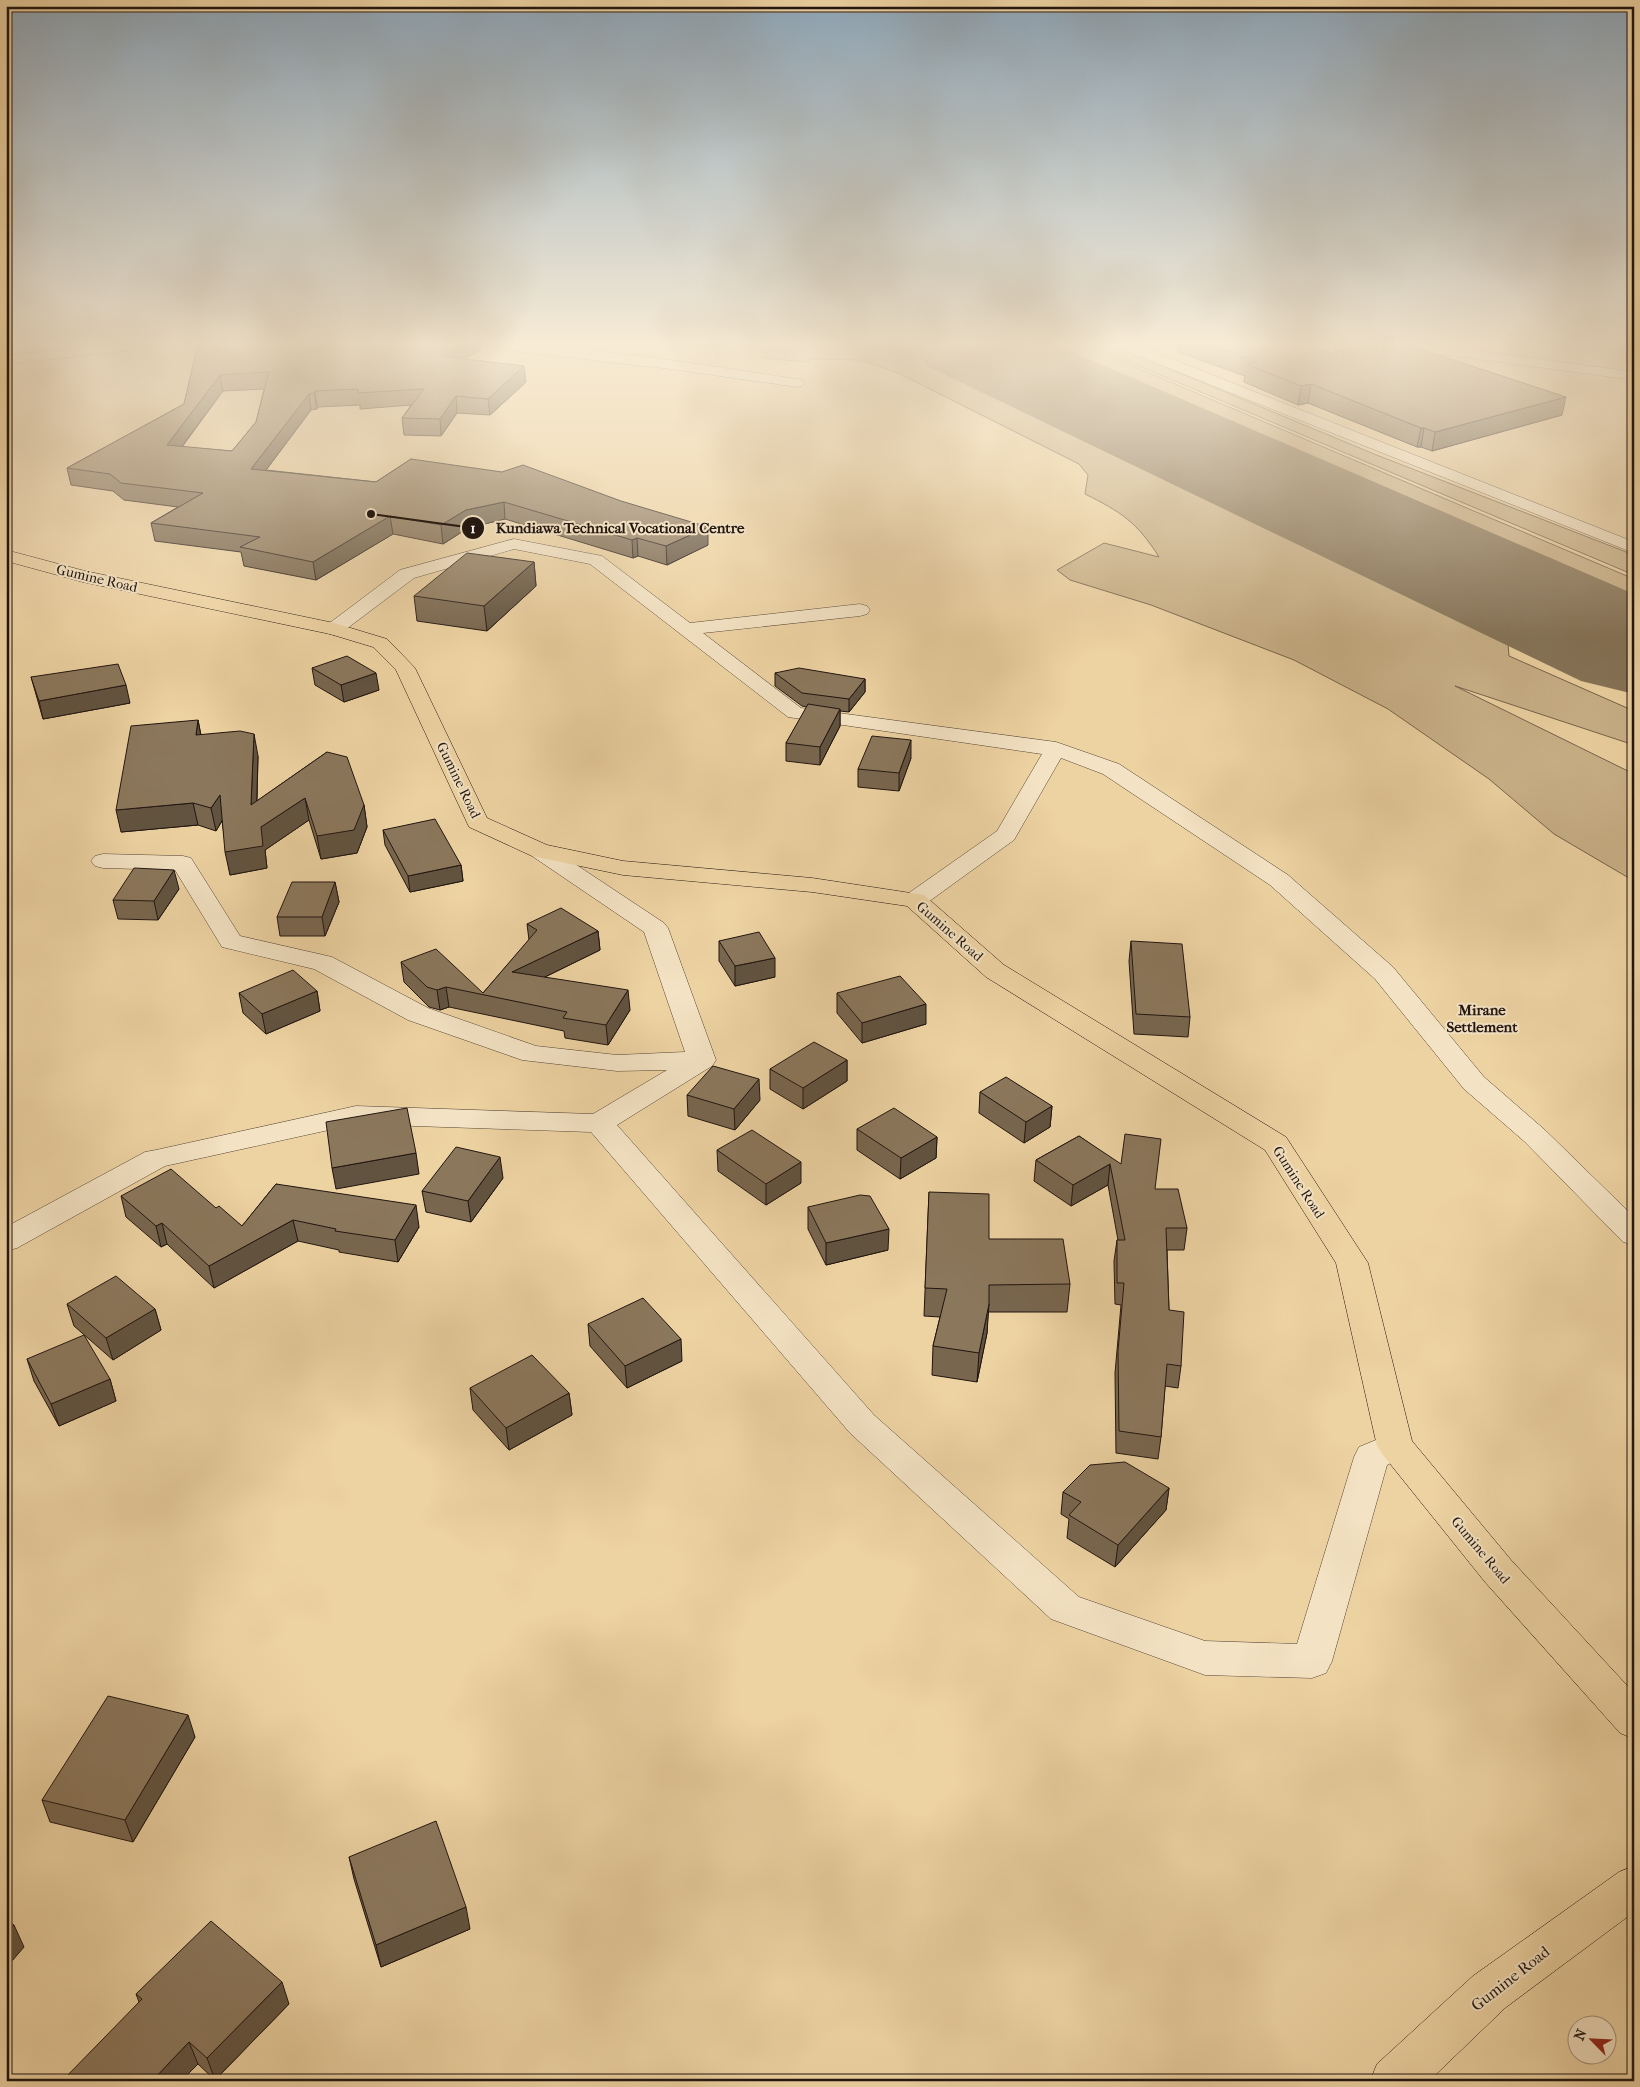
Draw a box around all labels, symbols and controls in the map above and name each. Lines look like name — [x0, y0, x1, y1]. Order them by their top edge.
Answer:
callout: Kundiawa Technical Vocational Centre — [460, 513, 754, 543]
text: 1 — [470, 519, 476, 537]
text: Kundiawa Technical Vocational Centre — [496, 519, 745, 537]
street label: Gumine Road — [55, 561, 139, 596]
street label: Gumine Road — [433, 739, 484, 821]
street label: Gumine Road — [913, 898, 987, 965]
district label: Mirane Settlement — [1446, 1001, 1518, 1036]
street label: Gumine Road — [1269, 1143, 1328, 1222]
street label: Gumine Road — [1448, 1513, 1514, 1588]
street label: Gumine Road — [1467, 1942, 1554, 2015]
north arrow — [1568, 2014, 1618, 2064]
text: N — [1571, 2026, 1591, 2043]

